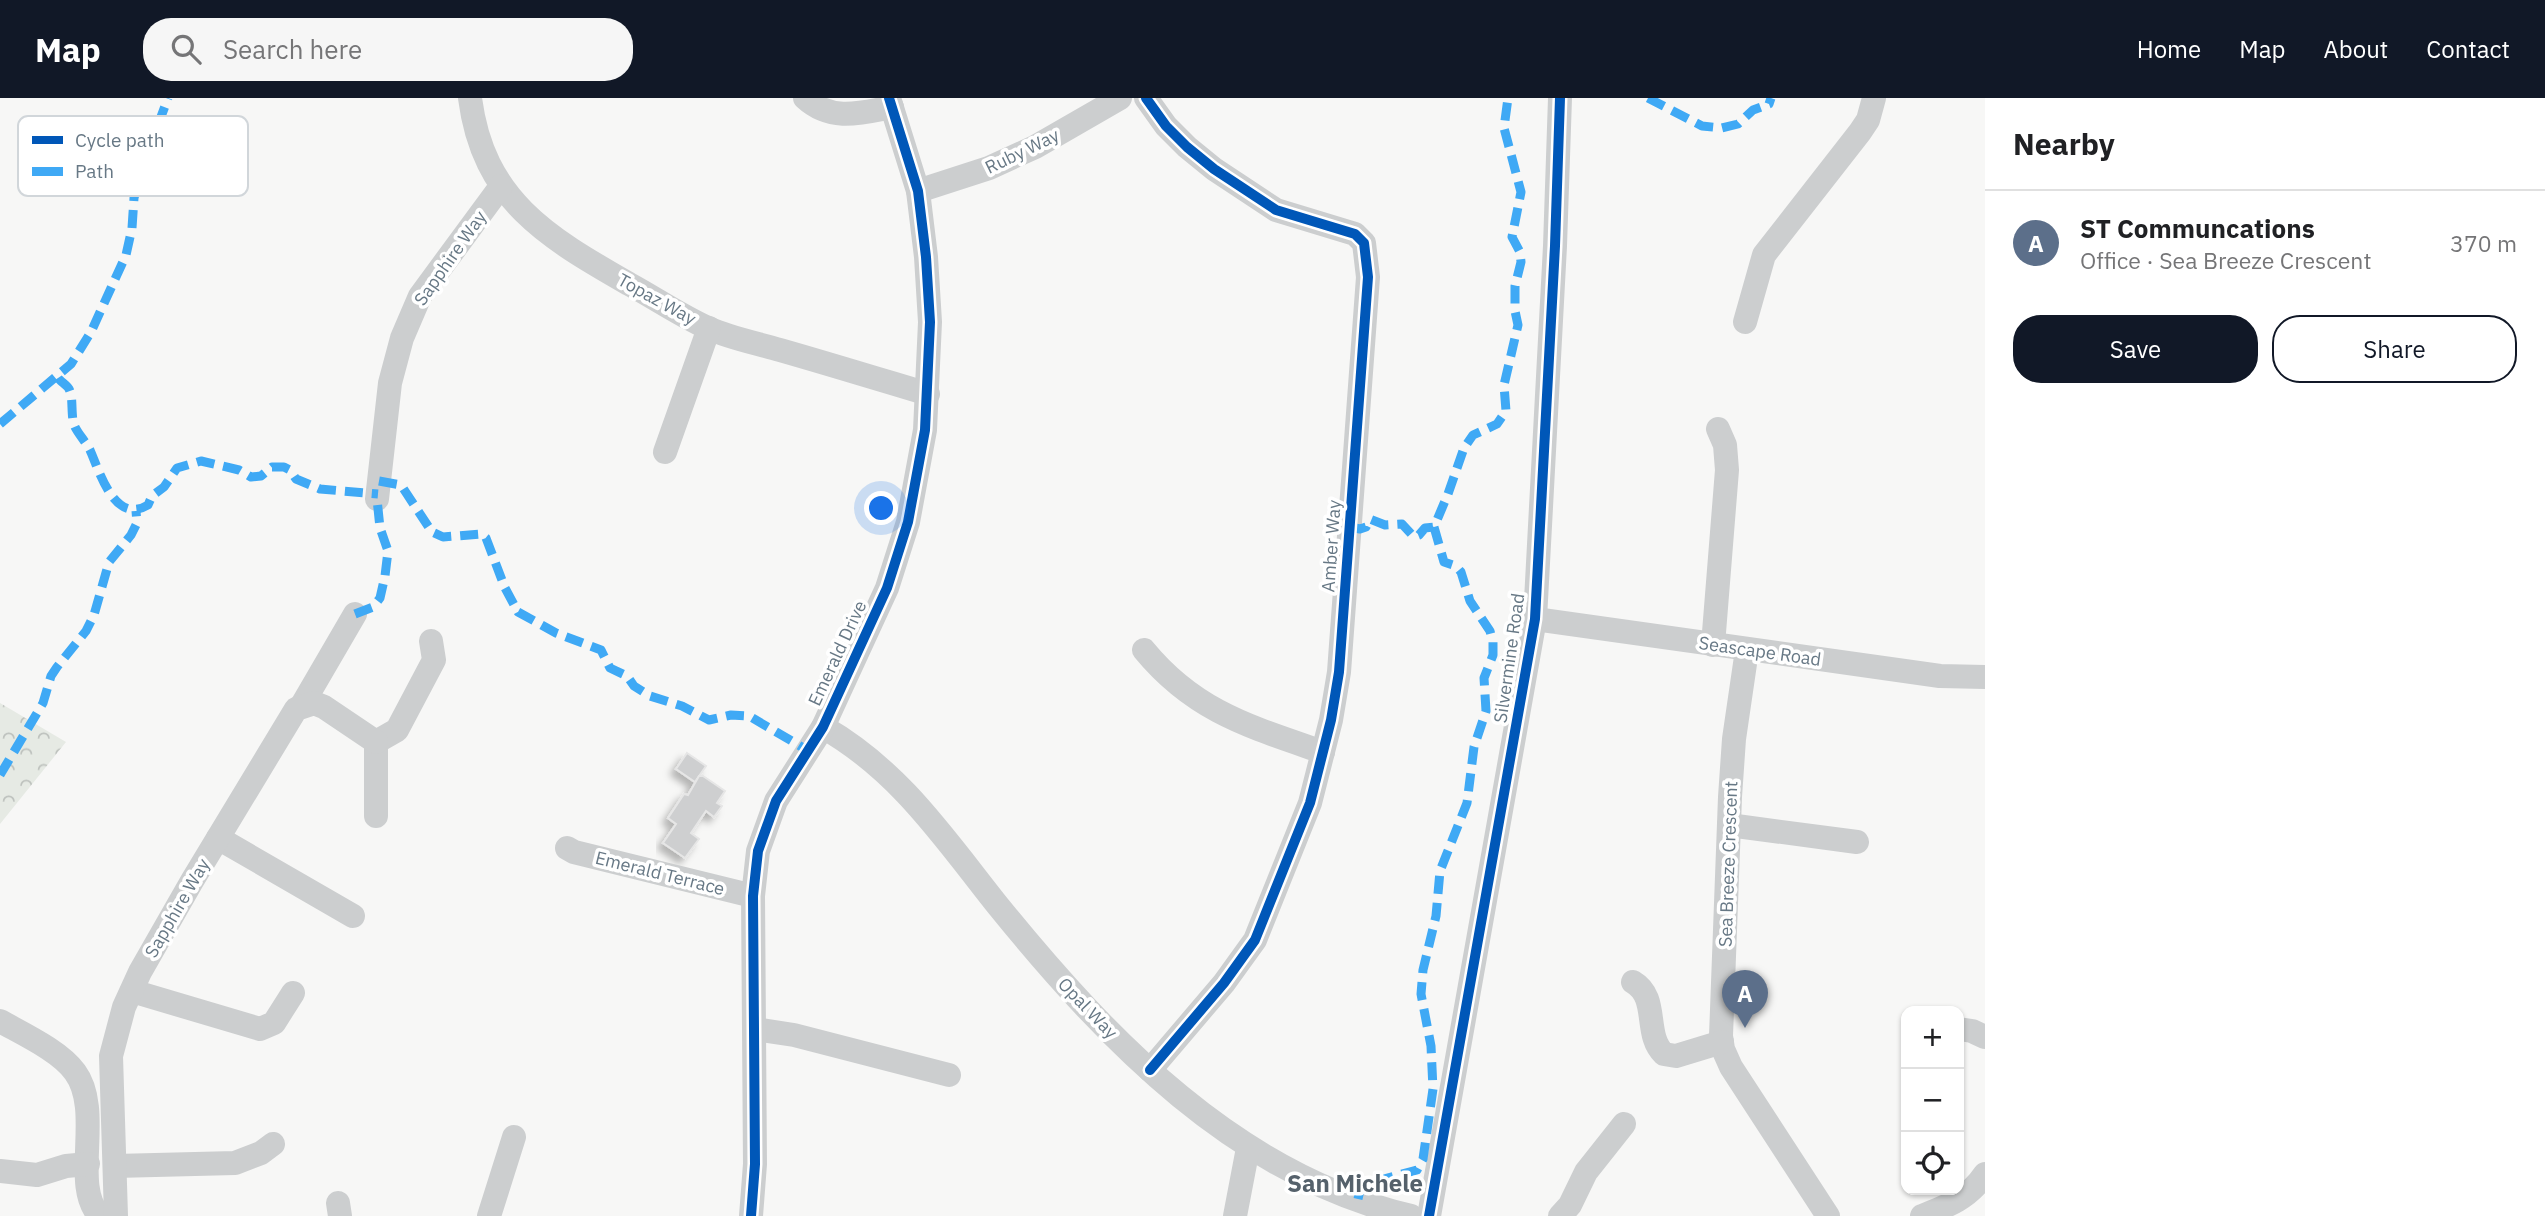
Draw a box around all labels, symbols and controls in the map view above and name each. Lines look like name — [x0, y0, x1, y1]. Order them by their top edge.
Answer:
search box — [143, 18, 633, 81]
text: Map — [35, 28, 101, 71]
icon: search — [167, 30, 205, 68]
text: Search here — [223, 32, 362, 66]
text: Home — [2137, 33, 2201, 65]
text: Map — [2239, 33, 2285, 65]
text: About — [2323, 33, 2388, 65]
text: Contact — [2426, 33, 2510, 65]
legend — [18, 116, 248, 196]
street label: Ruby Way — [981, 123, 1063, 179]
text: Nearby — [2013, 124, 2115, 163]
text: Cycle path — [75, 128, 164, 152]
text: Path — [75, 159, 114, 183]
street label: Sapphire Way — [409, 206, 491, 310]
text: ST Communcations — [2080, 211, 2315, 245]
text: A — [2028, 228, 2044, 258]
text: 370 m — [2450, 228, 2517, 258]
text: Office · Sea Breeze Crescent — [2080, 245, 2372, 275]
street label: Topaz Way — [614, 268, 700, 330]
button: Save — [2013, 315, 2258, 383]
button: Share — [2272, 315, 2517, 383]
your location — [864, 491, 898, 525]
street label: Amber Way — [1316, 499, 1346, 593]
street label: Silvermine Road — [1489, 592, 1529, 724]
street label: Emerald Drive — [803, 597, 871, 709]
street label: Seascape Road — [1697, 631, 1823, 671]
street label: Sea Breeze Crescent — [1714, 781, 1742, 947]
street label: Emerald Terrace — [593, 846, 727, 900]
street label: Sapphire Way — [139, 854, 215, 962]
pin: A — [1722, 970, 1768, 1028]
street label: Opal Way — [1053, 973, 1123, 1043]
map controls — [1901, 1006, 1964, 1195]
button: + — [1901, 1006, 1964, 1069]
button: − — [1901, 1069, 1964, 1132]
button: locate — [1901, 1132, 1964, 1195]
district label: San Michele — [1287, 1167, 1423, 1199]

